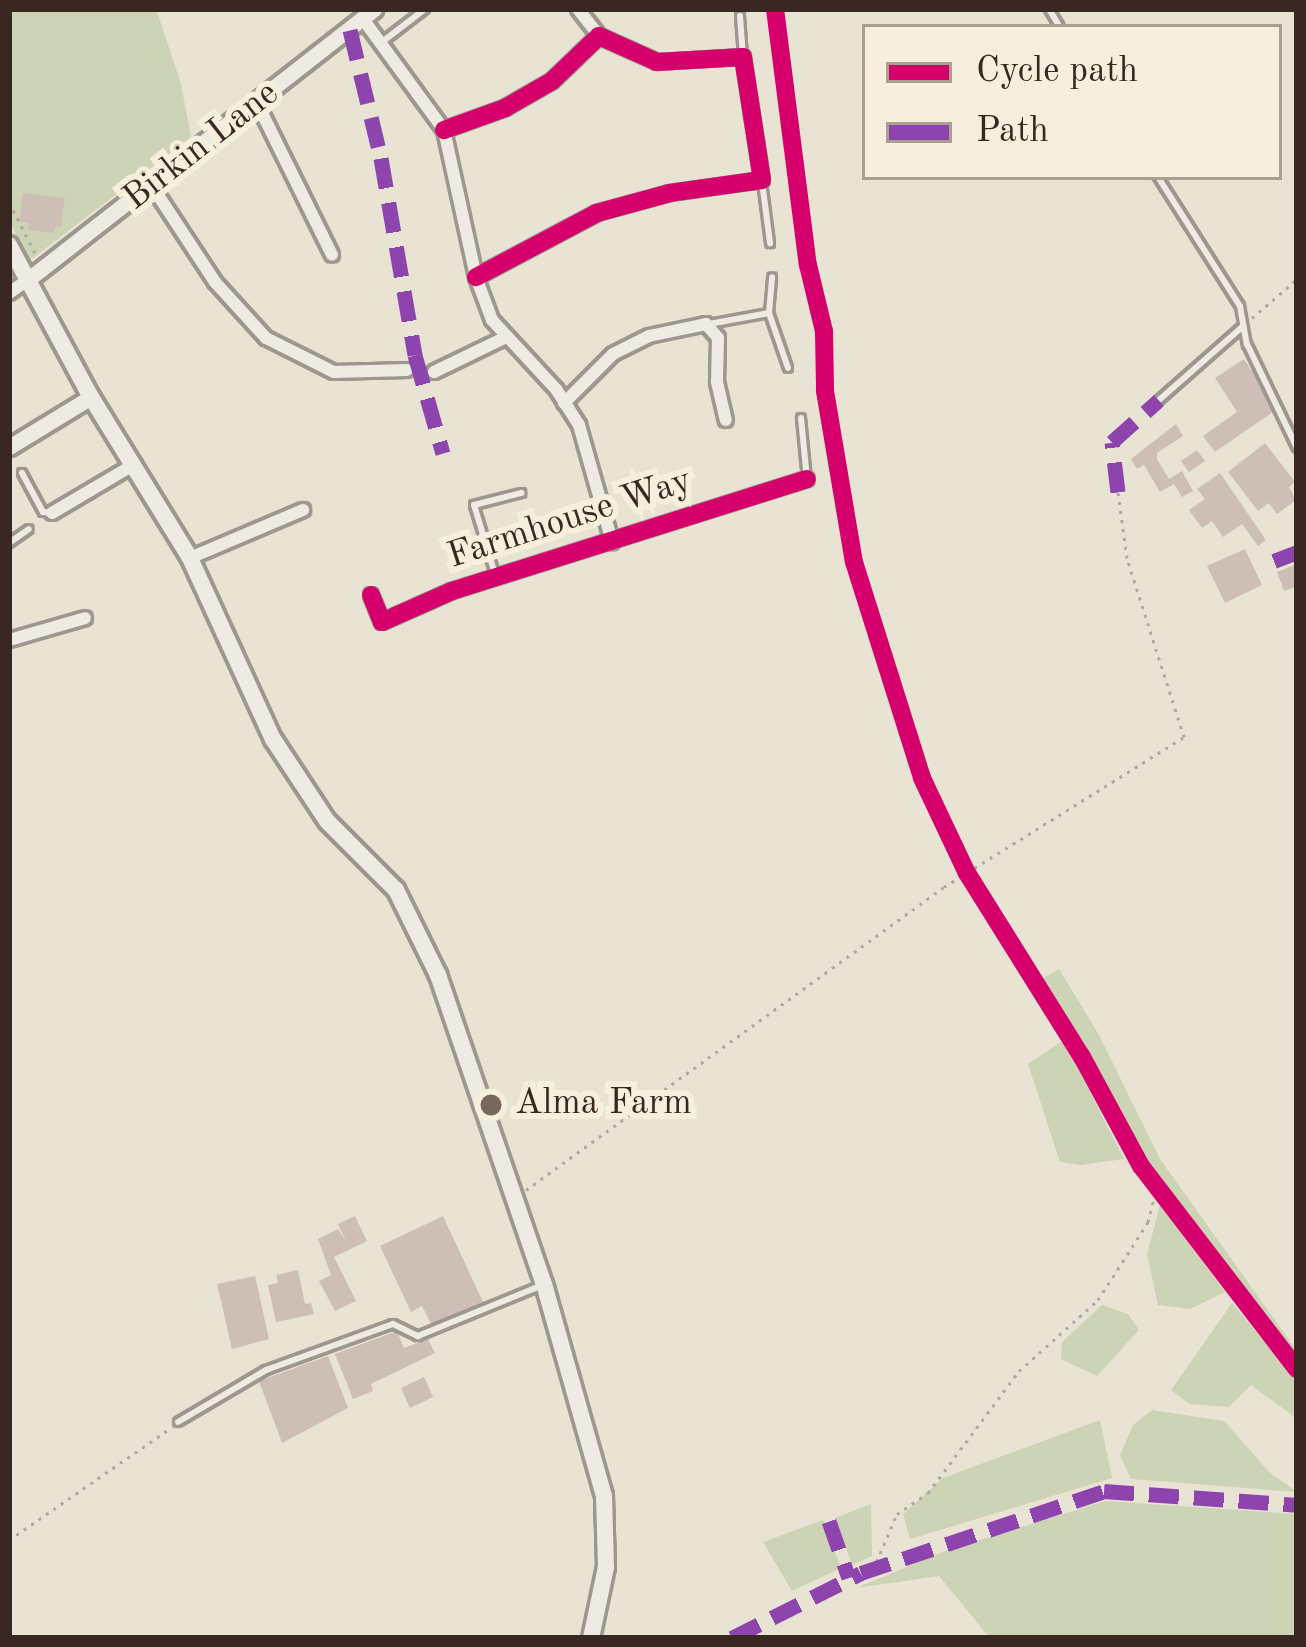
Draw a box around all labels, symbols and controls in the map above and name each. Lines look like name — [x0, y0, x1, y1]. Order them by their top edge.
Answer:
legend — [862, 24, 1282, 180]
text: Cycle path — [976, 54, 1138, 90]
street label: Birkin Lane — [116, 73, 288, 221]
text: Path — [976, 114, 1049, 150]
street label: Farmhouse Way — [443, 460, 697, 580]
place label: Alma Farm — [515, 1083, 692, 1127]
marker: Alma Farm — [478, 1092, 504, 1118]

